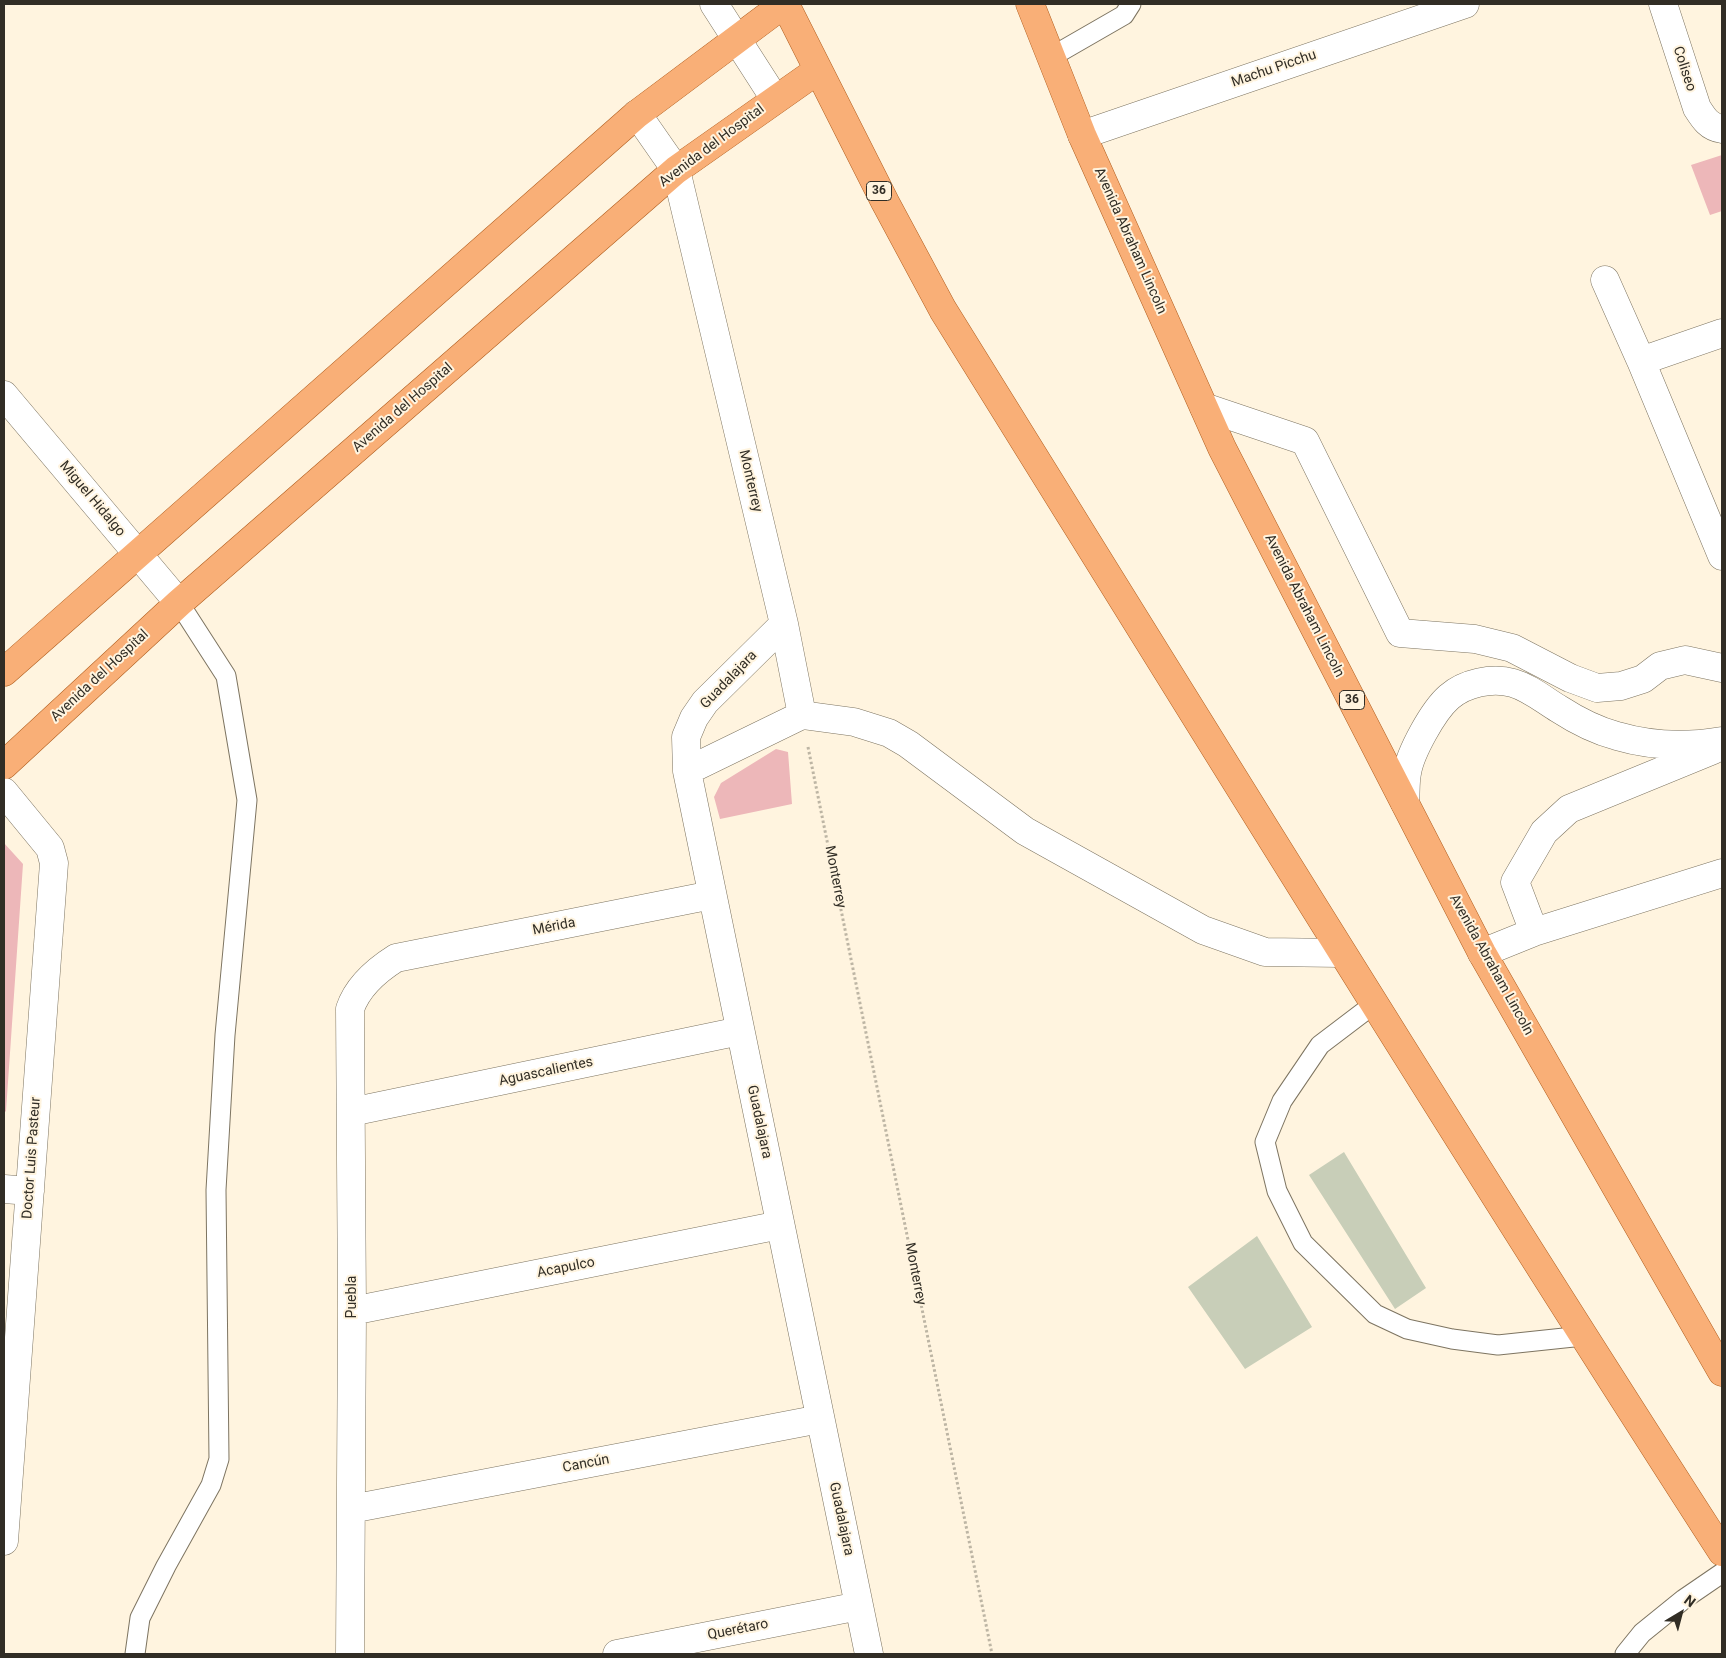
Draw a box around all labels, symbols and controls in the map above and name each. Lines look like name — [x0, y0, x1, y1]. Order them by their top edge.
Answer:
street label: Coliseo — [1669, 44, 1699, 94]
street label: Machu Picchu — [1229, 47, 1319, 91]
street label: Avenida del Hospital — [656, 101, 768, 191]
street label: Avenida Abraham Lincoln — [1090, 165, 1170, 317]
road number: 36 — [866, 182, 892, 200]
street label: Avenida del Hospital — [349, 360, 457, 456]
street label: Monterrey — [735, 448, 765, 514]
street label: Miguel Hidalgo — [55, 458, 129, 540]
street label: Avenida Abraham Lincoln — [1261, 532, 1347, 680]
street label: Avenida del Hospital — [48, 626, 152, 726]
street label: Guadalajara — [697, 647, 761, 713]
road number: 36 — [1340, 690, 1364, 710]
street label: Monterrey — [821, 844, 849, 910]
street label: Avenida Abraham Lincoln — [1445, 892, 1537, 1038]
street label: Mérida — [531, 915, 577, 939]
street label: Aguascalientes — [497, 1054, 595, 1090]
street label: Guadalajara — [743, 1084, 775, 1160]
street label: Doctor Luis Pasteur — [19, 1096, 45, 1220]
street label: Monterrey — [901, 1241, 929, 1307]
street label: Acapulco — [536, 1254, 596, 1282]
street label: Puebla — [344, 1276, 360, 1318]
street label: Cancún — [561, 1451, 611, 1477]
street label: Guadalajara — [825, 1481, 857, 1557]
north arrow — [1656, 1588, 1706, 1638]
text: N — [1681, 1592, 1699, 1610]
street label: Querétaro — [706, 1616, 770, 1644]

